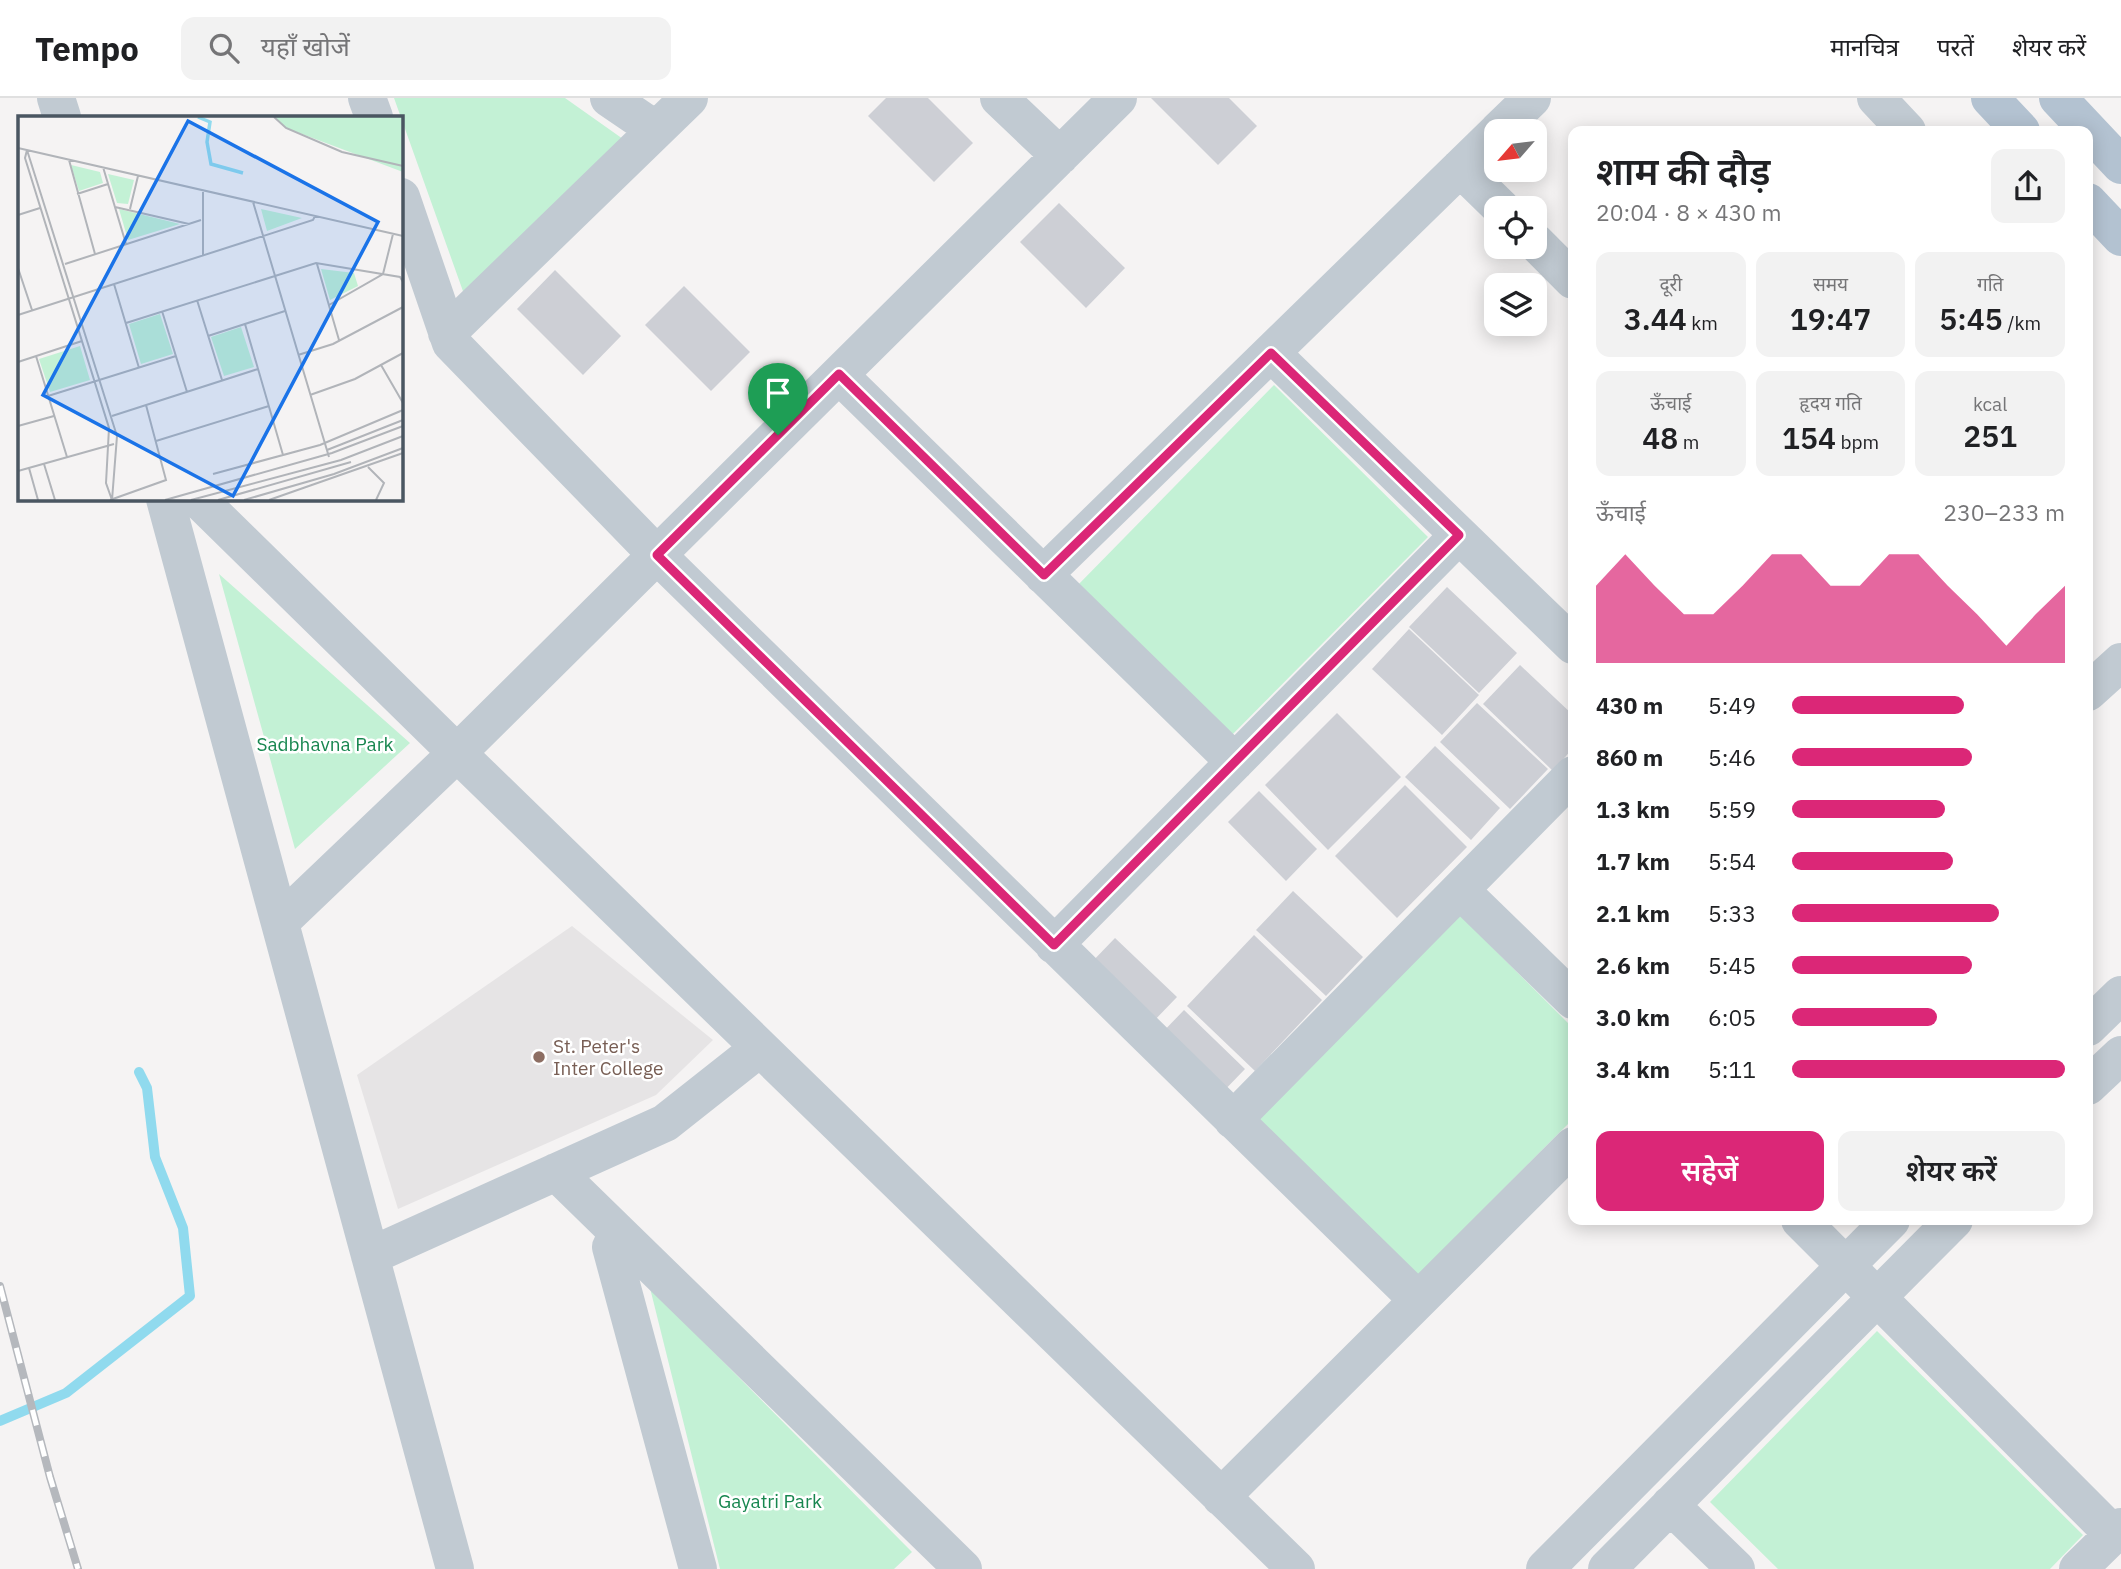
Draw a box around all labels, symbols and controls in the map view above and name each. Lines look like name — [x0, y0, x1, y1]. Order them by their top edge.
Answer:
search box — [181, 17, 671, 80]
text: Tempo — [35, 27, 139, 70]
icon: search — [205, 29, 243, 67]
text: यहाँ खोजें — [261, 29, 350, 63]
text: मानचित्र — [1830, 31, 1899, 63]
text: परतें — [1937, 31, 1974, 63]
text: शेयर करें — [2012, 31, 2086, 63]
inset map — [18, 116, 402, 500]
north arrow — [1484, 119, 1547, 182]
map controls — [1484, 119, 1547, 336]
text: शाम की दौड़ — [1596, 146, 1770, 195]
button: share — [1991, 149, 2065, 223]
button: locate — [1484, 196, 1547, 259]
text: 20:04 · 8 × 430 m — [1596, 197, 1782, 227]
text: दूरी — [1659, 272, 1682, 296]
text: समय — [1813, 272, 1848, 296]
text: गति — [1977, 272, 2003, 296]
button: layers — [1484, 273, 1547, 336]
text: 3.44 — [1624, 299, 1687, 338]
text: 19:47 — [1790, 299, 1871, 338]
text: 5:45 — [1939, 299, 2003, 338]
text: km — [1687, 311, 1718, 335]
text: /km — [2003, 311, 2041, 335]
pin — [748, 363, 808, 435]
icon: arrive — [759, 374, 797, 412]
text: ऊँचाई — [1650, 391, 1691, 415]
text: हृदय गति — [1799, 391, 1862, 415]
text: kcal — [1973, 392, 2007, 416]
text: 251 — [1963, 416, 2017, 455]
text: 48 — [1642, 418, 1678, 457]
text: 154 — [1782, 418, 1836, 457]
text: m — [1678, 430, 1699, 454]
text: bpm — [1836, 430, 1879, 454]
text: ऊँचाई — [1596, 497, 1646, 527]
text: 230–233 m — [1943, 497, 2065, 527]
text: 430 m — [1596, 690, 1663, 720]
text: 5:49 — [1708, 690, 1756, 720]
park label: Sadbhavna Park — [256, 732, 394, 756]
text: 860 m — [1596, 742, 1663, 772]
text: 5:46 — [1708, 742, 1756, 772]
text: 1.3 km — [1596, 794, 1670, 824]
text: 5:59 — [1708, 794, 1756, 824]
text: 1.7 km — [1596, 846, 1670, 876]
text: 5:54 — [1708, 846, 1756, 876]
text: 2.1 km — [1596, 898, 1670, 928]
text: 5:33 — [1708, 898, 1756, 928]
text: 2.6 km — [1596, 950, 1670, 980]
text: 5:45 — [1708, 950, 1756, 980]
text: 3.0 km — [1596, 1002, 1670, 1032]
text: 6:05 — [1708, 1002, 1756, 1032]
place label: St. Peter's Inter College — [553, 1034, 663, 1080]
marker: St. Peter's Inter College — [531, 1049, 547, 1065]
text: 3.4 km — [1596, 1054, 1670, 1084]
text: 5:11 — [1708, 1054, 1756, 1084]
button: सहेजें — [1596, 1131, 1824, 1211]
button: शेयर करें — [1838, 1131, 2065, 1211]
park label: Gayatri Park — [718, 1489, 822, 1513]

